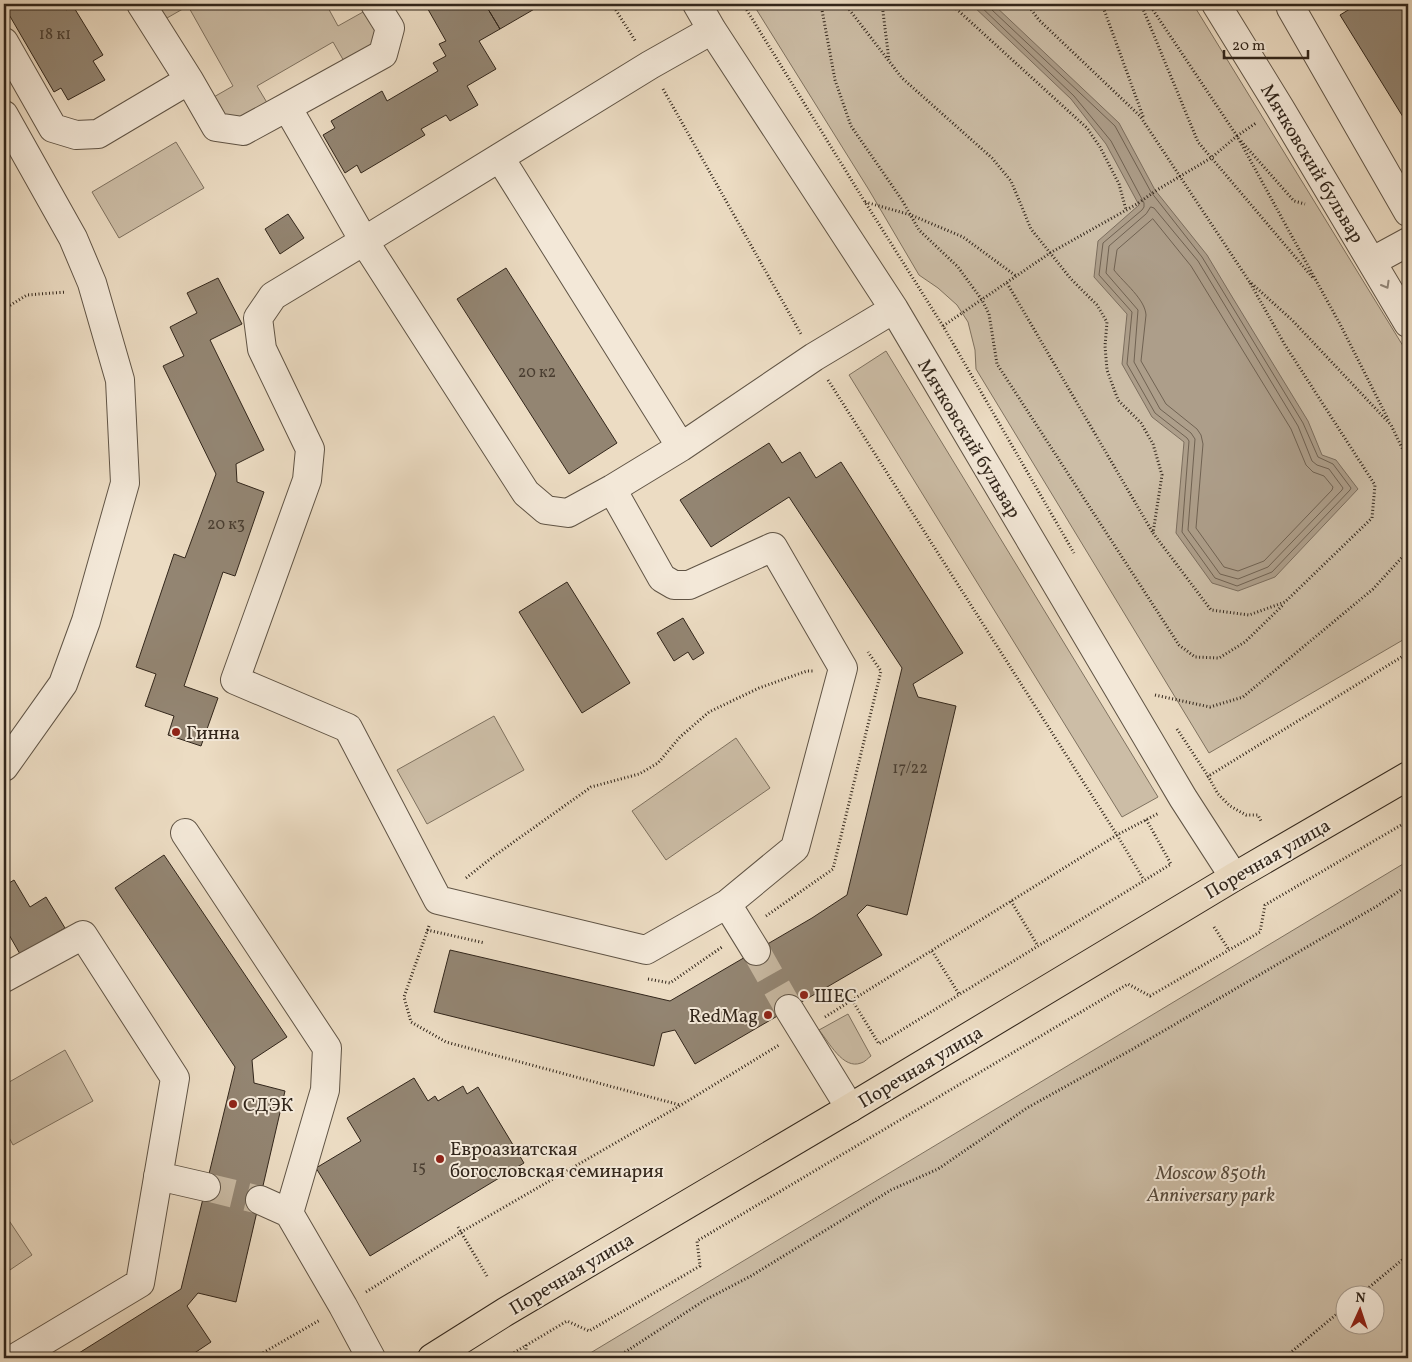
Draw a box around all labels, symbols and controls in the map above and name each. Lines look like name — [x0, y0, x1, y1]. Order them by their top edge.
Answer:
house number: 18 к1 — [39, 24, 71, 46]
scale bar — [1224, 28, 1308, 60]
text: 20 m — [1232, 36, 1265, 57]
street label: Мячковский бульвар — [1253, 80, 1369, 249]
one-way arrow — [1380, 279, 1390, 288]
street label: Мячковский бульвар — [910, 355, 1026, 524]
house number: 20 к2 — [518, 362, 556, 384]
house number: 20 к3 — [207, 514, 245, 536]
place label: Гинна — [186, 721, 240, 747]
marker: Гинна — [170, 726, 182, 738]
house number: 17/22 — [892, 758, 928, 780]
street label: Поречная улица — [1200, 813, 1336, 906]
place label: ШЕС — [814, 984, 857, 1010]
marker: ШЕС — [798, 989, 810, 1001]
place label: RedMag — [689, 1004, 758, 1030]
marker: RedMag — [762, 1009, 774, 1021]
street label: Поречная улица — [854, 1020, 988, 1115]
place label: СДЭК — [243, 1093, 293, 1119]
marker: СДЭК — [227, 1098, 239, 1110]
place label: Евроазиатская богословская семинария — [450, 1137, 664, 1185]
marker: Евроазиатская богословская семинария — [434, 1153, 446, 1165]
house number: 15 — [412, 1157, 426, 1179]
park label: Moscow 850th Anniversary park — [1146, 1161, 1275, 1209]
street label: Поречная улица — [505, 1227, 639, 1322]
north arrow — [1334, 1284, 1384, 1334]
text: N — [1355, 1289, 1366, 1308]

